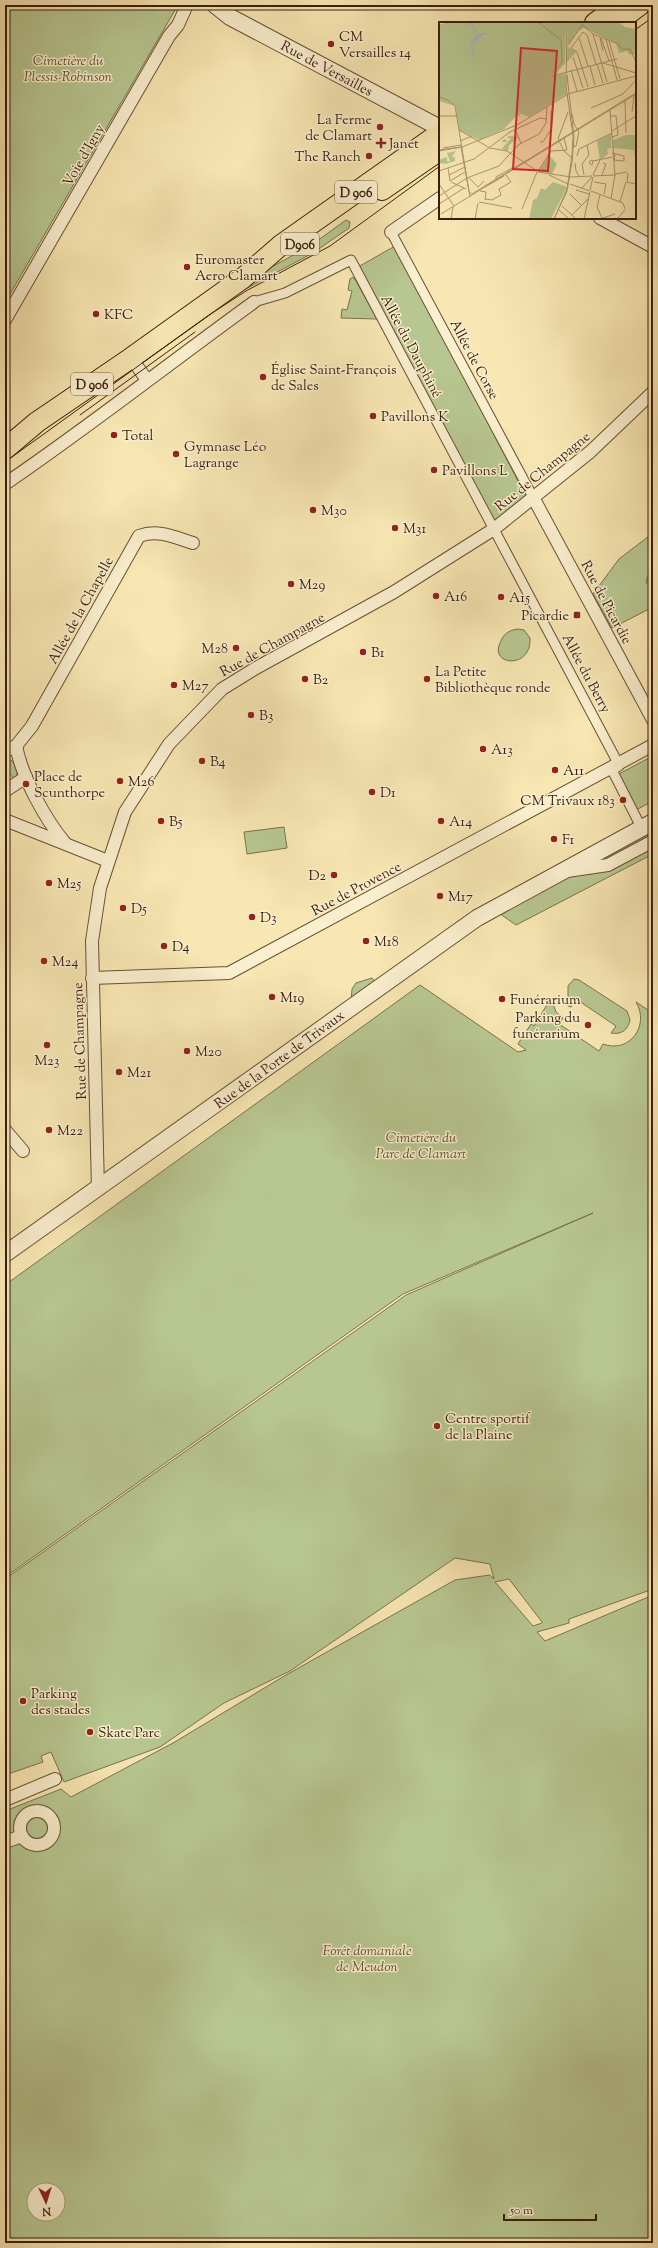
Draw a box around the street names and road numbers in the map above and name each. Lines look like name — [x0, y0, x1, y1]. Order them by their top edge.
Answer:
street label: Rue de Versailles — [276, 37, 376, 102]
street label: Voie d'Igny — [59, 121, 111, 191]
road number: D 906 — [335, 181, 377, 203]
road number: D906 — [281, 233, 319, 255]
street label: Allée du Dauphiné — [375, 292, 446, 402]
street label: Allée de Corse — [444, 316, 503, 404]
road number: D 906 — [71, 373, 113, 395]
street label: Rue de Champagne — [491, 428, 595, 517]
street label: Allée de la Chapelle — [44, 554, 120, 668]
street label: Rue de Picardie — [575, 558, 636, 648]
street label: Rue de Champagne — [217, 609, 329, 683]
street label: Allée du Berry — [556, 631, 614, 717]
street label: Rue de Provence — [308, 858, 405, 922]
street label: Rue de Champagne — [69, 982, 93, 1100]
street label: Rue de la Porte de Trivaux — [211, 1006, 350, 1115]

